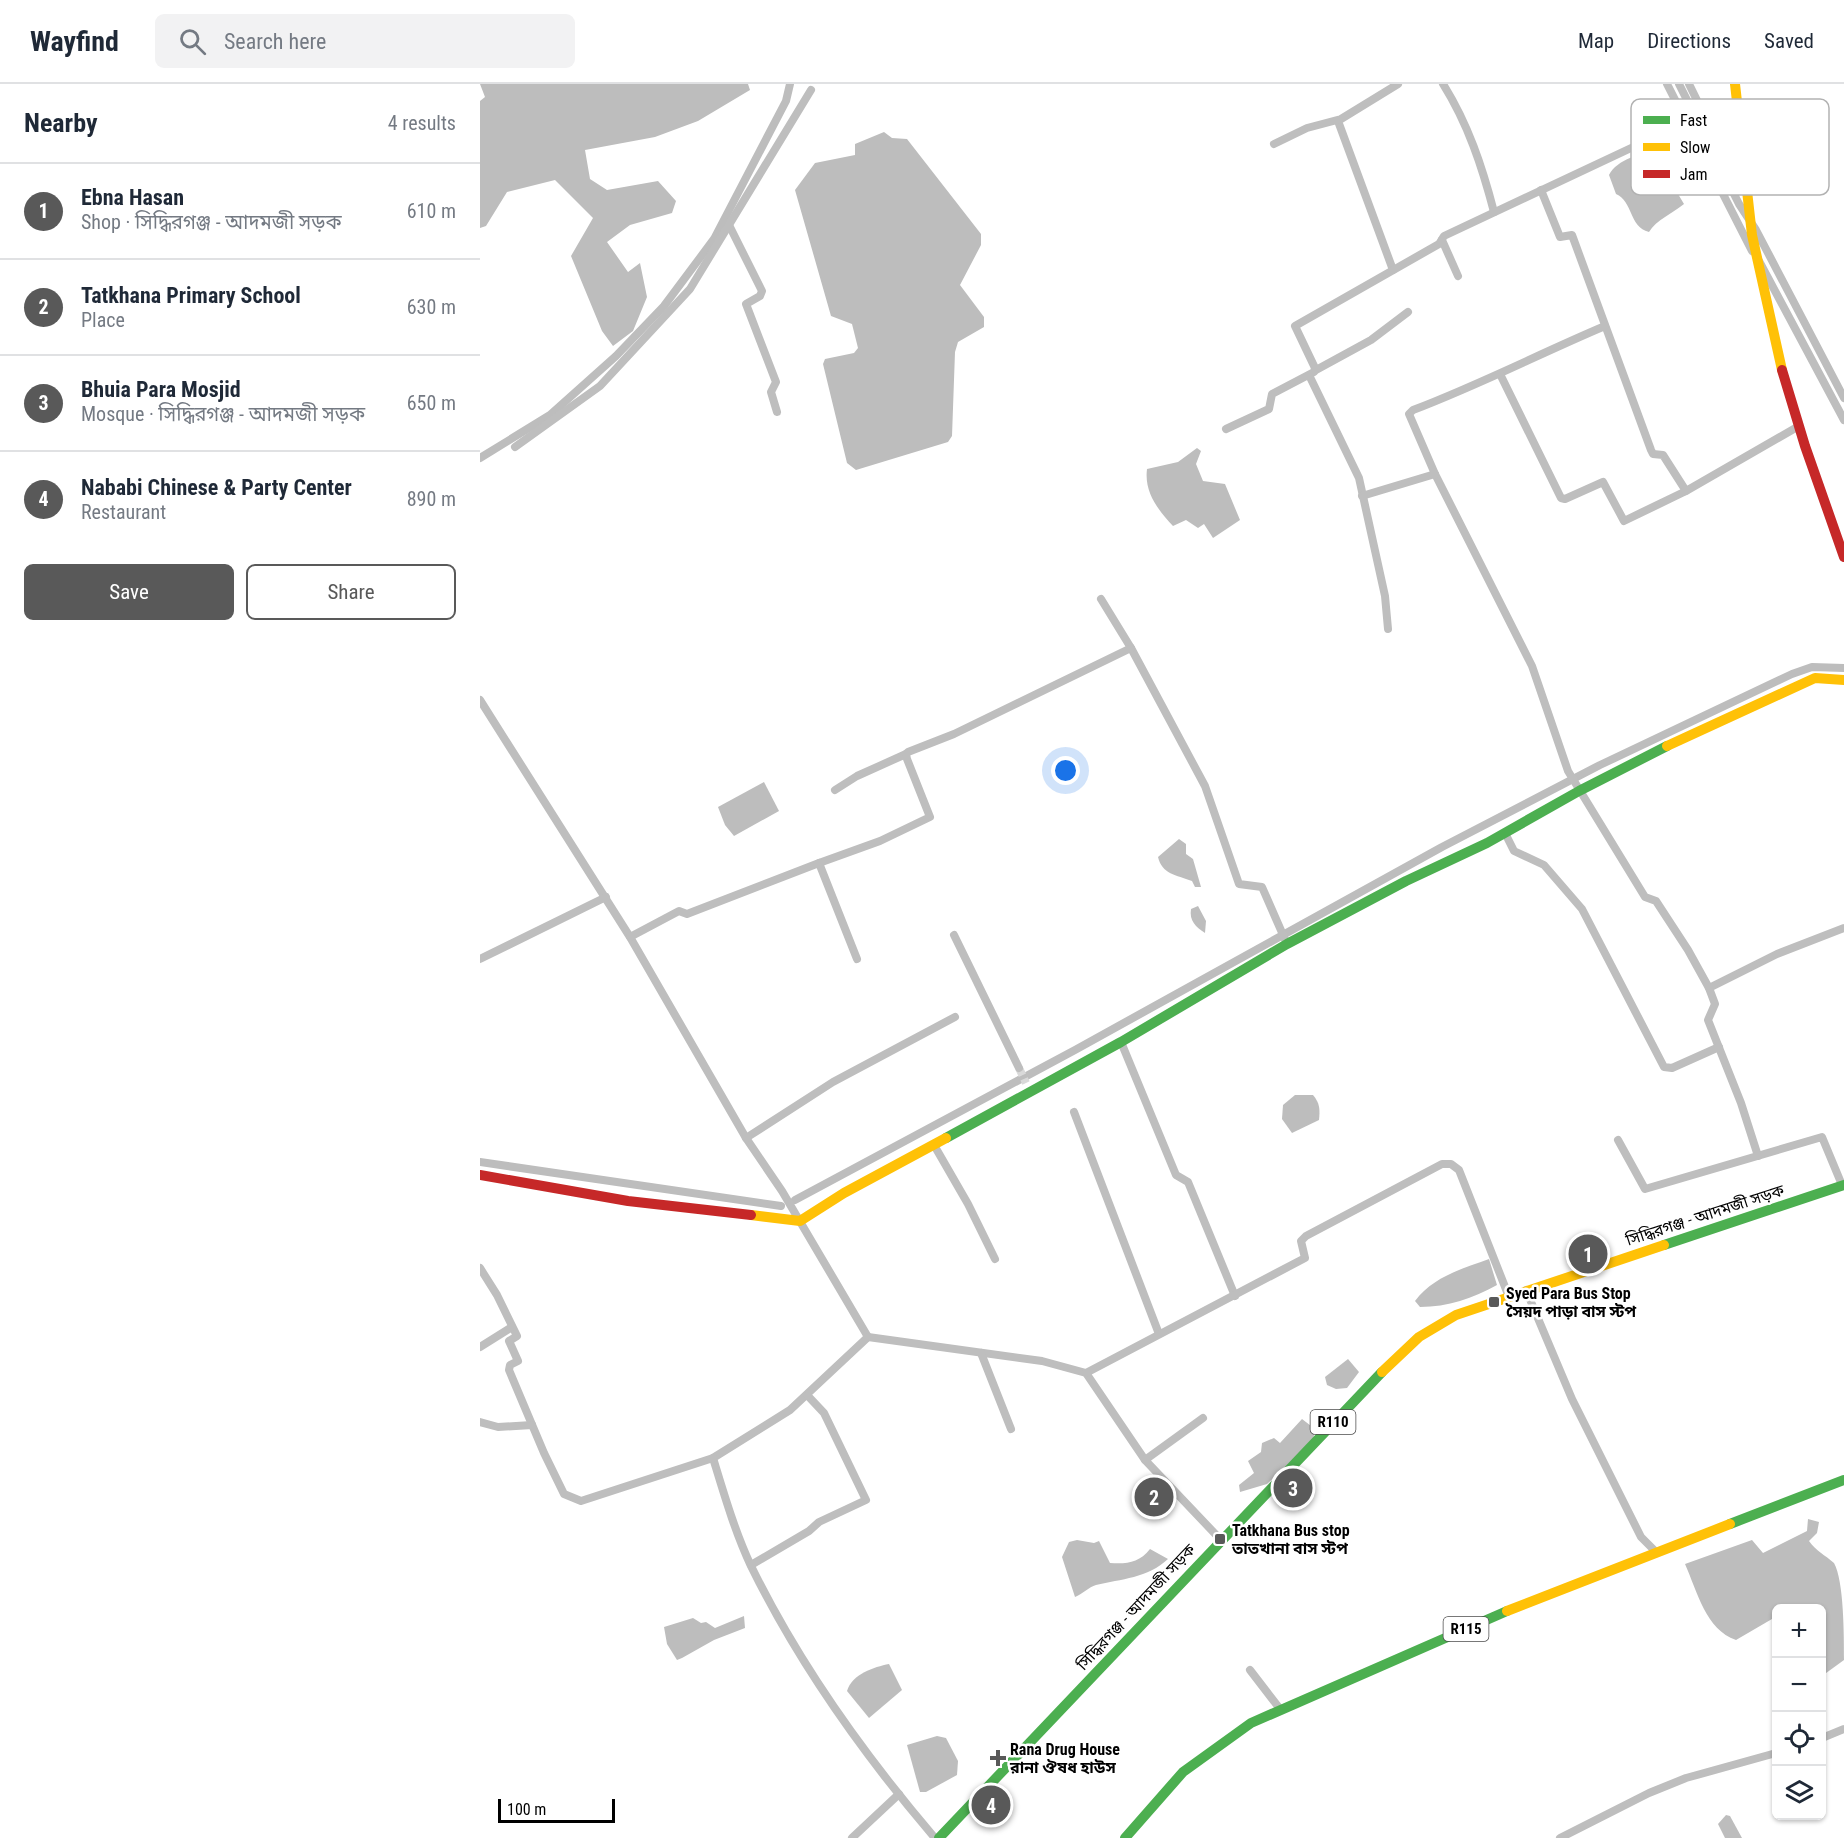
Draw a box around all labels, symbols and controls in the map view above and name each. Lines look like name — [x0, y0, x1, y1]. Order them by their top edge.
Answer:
search box — [155, 14, 575, 68]
text: Wayfind — [30, 25, 119, 58]
icon: search — [176, 25, 209, 58]
text: Search here — [224, 29, 326, 54]
text: Map — [1578, 29, 1614, 53]
text: Directions — [1647, 29, 1731, 53]
text: Saved — [1764, 29, 1814, 53]
legend — [1631, 99, 1829, 195]
text: Nearby — [24, 108, 98, 138]
text: 4 results — [388, 111, 456, 135]
text: Fast — [1680, 111, 1707, 130]
text: Slow — [1680, 138, 1710, 157]
text: Jam — [1680, 165, 1707, 184]
text: Ebna Hasan — [81, 185, 184, 210]
text: 1 — [38, 199, 49, 223]
text: 610 m — [407, 199, 456, 223]
text: Shop · সিদ্ধিরগঞ্জ - আদমজী সড়ক — [81, 210, 342, 234]
text: Tatkhana Primary School — [81, 283, 301, 308]
text: 2 — [38, 295, 49, 319]
text: 630 m — [407, 295, 456, 319]
text: Place — [81, 308, 125, 332]
text: Bhuia Para Mosjid — [81, 377, 241, 402]
text: 3 — [38, 391, 49, 415]
text: 650 m — [407, 391, 456, 415]
text: Mosque · সিদ্ধিরগঞ্জ - আদমজী সড়ক — [81, 402, 365, 426]
text: Nababi Chinese & Party Center — [81, 475, 352, 500]
text: 4 — [38, 487, 49, 511]
text: 890 m — [407, 487, 456, 511]
text: Restaurant — [81, 500, 166, 524]
button: Save — [24, 564, 234, 620]
button: Share — [246, 564, 456, 620]
your location — [1051, 756, 1080, 785]
street label: সিদ্ধিরগঞ্জ - আদমজী সড়ক — [1622, 1180, 1788, 1250]
pin: 1 — [1568, 1232, 1608, 1276]
place label: Syed Para Bus Stop সৈয়দ পাড়া বাস স্টপ — [1505, 1284, 1636, 1321]
marker: Syed Para Bus Stop সৈয়দ পাড়া বাস স্টপ — [1487, 1295, 1501, 1309]
road number: R110 — [1310, 1410, 1356, 1434]
pin: 3 — [1274, 1466, 1312, 1510]
pin: 2 — [1134, 1474, 1174, 1520]
place label: Tatkhana Bus stop তাতখানা বাস স্টপ — [1231, 1521, 1350, 1558]
marker: Tatkhana Bus stop তাতখানা বাস স্টপ — [1213, 1532, 1227, 1546]
street label: সিদ্ধিরগঞ্জ - আদমজী সড়ক — [1072, 1539, 1200, 1675]
map controls — [1772, 1604, 1826, 1820]
button: + — [1772, 1604, 1826, 1658]
road number: R115 — [1444, 1617, 1488, 1641]
button: − — [1772, 1658, 1826, 1712]
button: locate — [1772, 1712, 1826, 1766]
place label: Rana Drug House রানা ঔষধ হাউস — [1009, 1740, 1120, 1777]
marker: Rana Drug House রানা ঔষধ হাউস — [991, 1751, 1005, 1765]
button: layers — [1772, 1766, 1826, 1820]
pin: 4 — [972, 1782, 1010, 1828]
scale bar — [498, 1796, 615, 1824]
text: 100 m — [507, 1800, 546, 1819]

